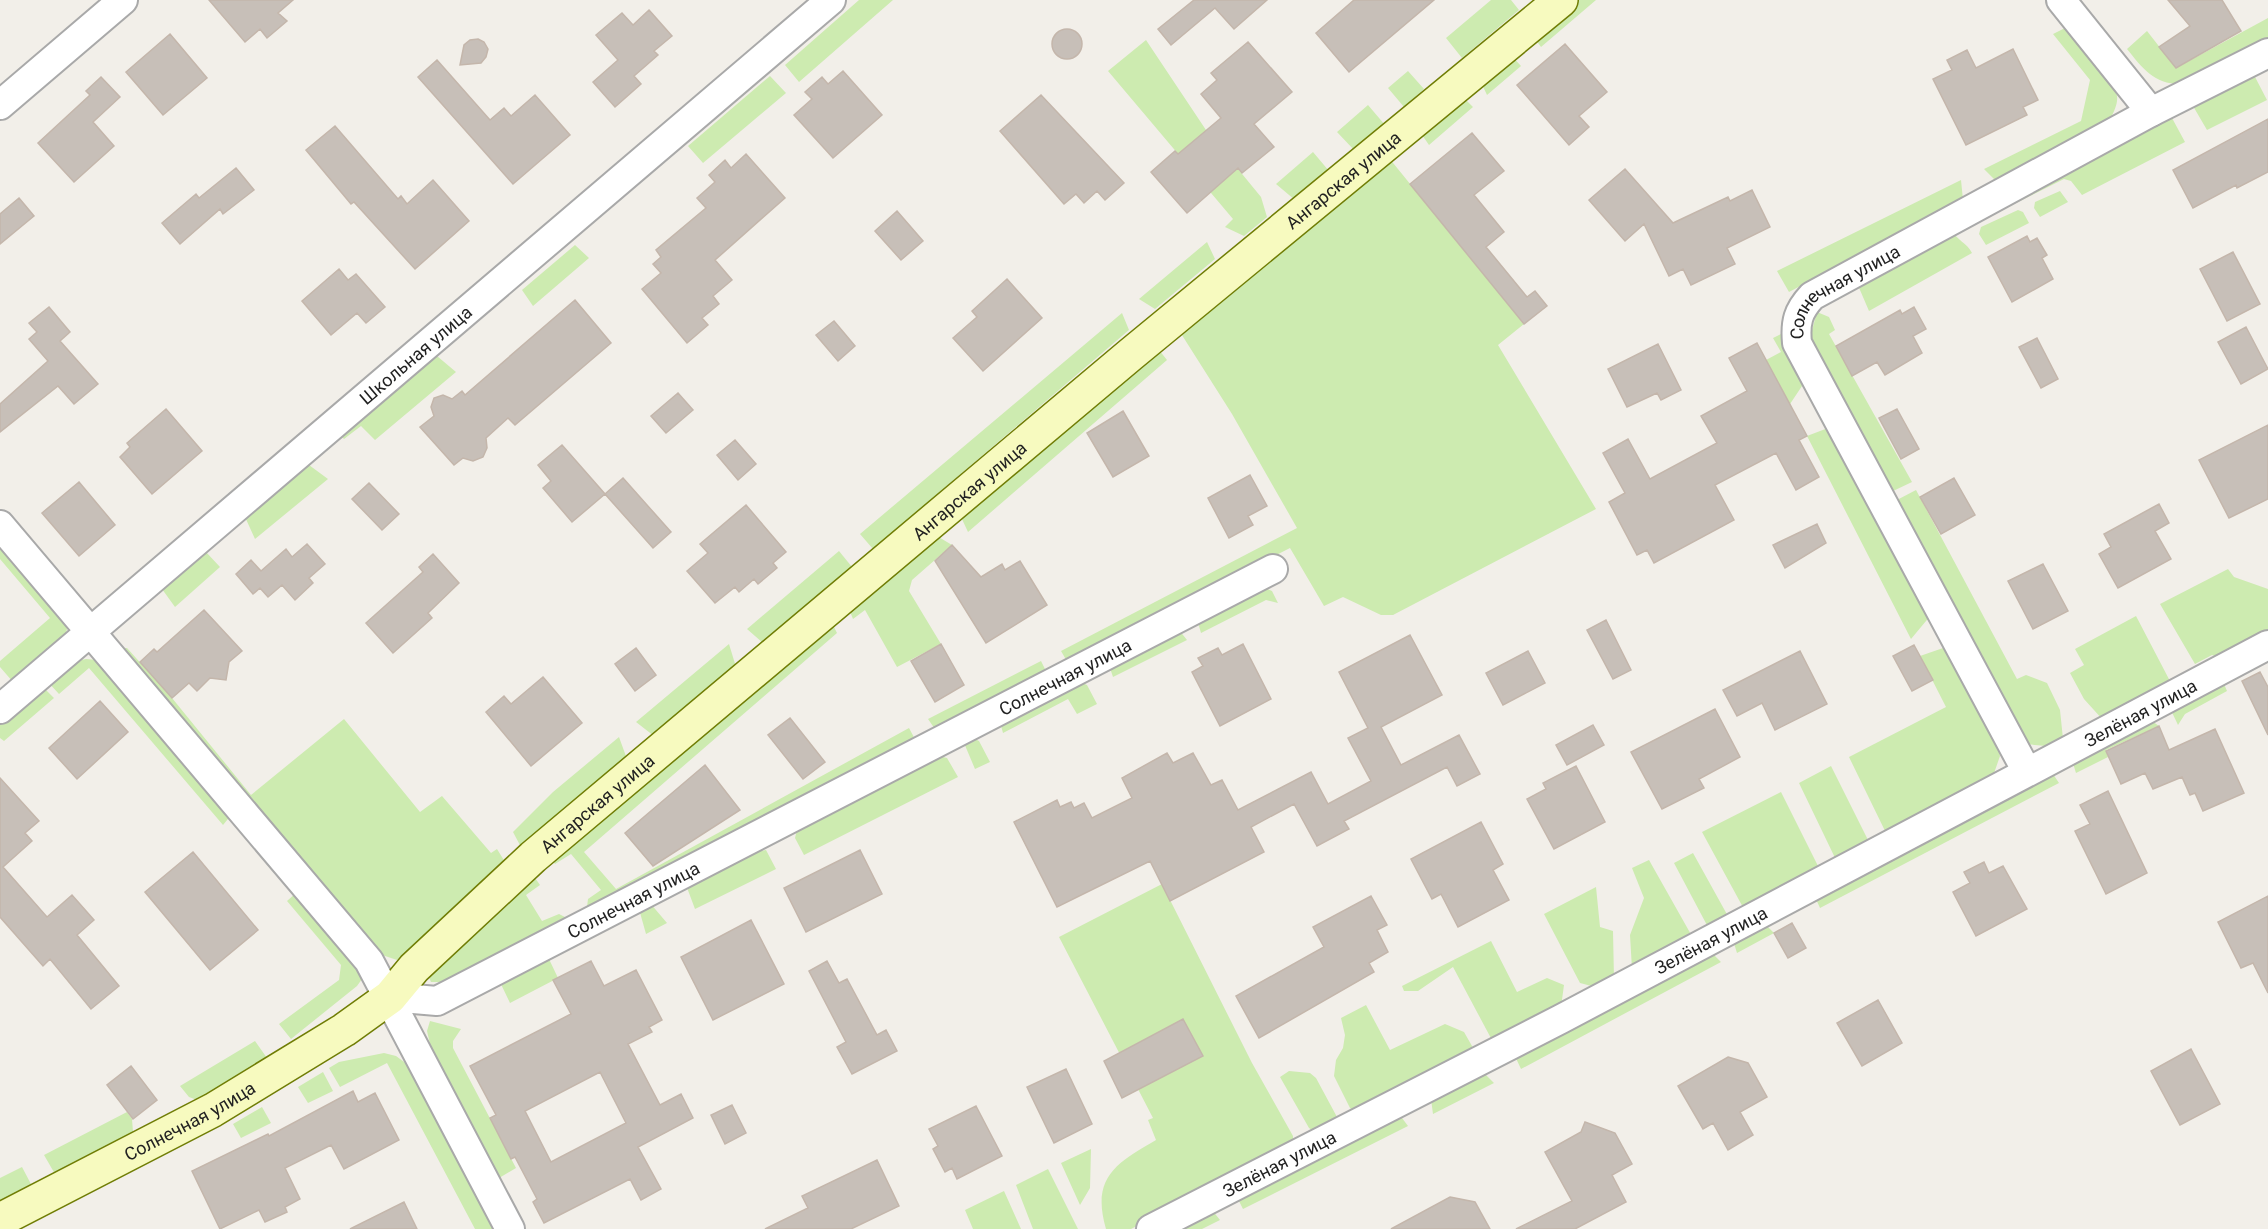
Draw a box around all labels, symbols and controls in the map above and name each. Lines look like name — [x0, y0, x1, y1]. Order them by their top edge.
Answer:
street label: Ангарская улица — [1281, 126, 1404, 233]
street label: Солнечная улица — [1786, 240, 1903, 340]
street label: Школьная улица — [355, 301, 476, 408]
street label: Ангарская улица — [908, 436, 1030, 544]
street label: Солнечная улица — [995, 634, 1135, 719]
street label: Зелёная улица — [2081, 674, 2200, 751]
street label: Ангарская улица — [536, 749, 658, 857]
street label: Солнечная улица — [564, 857, 703, 942]
street label: Зелёная улица — [1651, 902, 1770, 978]
street label: Солнечная улица — [120, 1076, 259, 1165]
street label: Зелёная улица — [1219, 1126, 1339, 1201]

